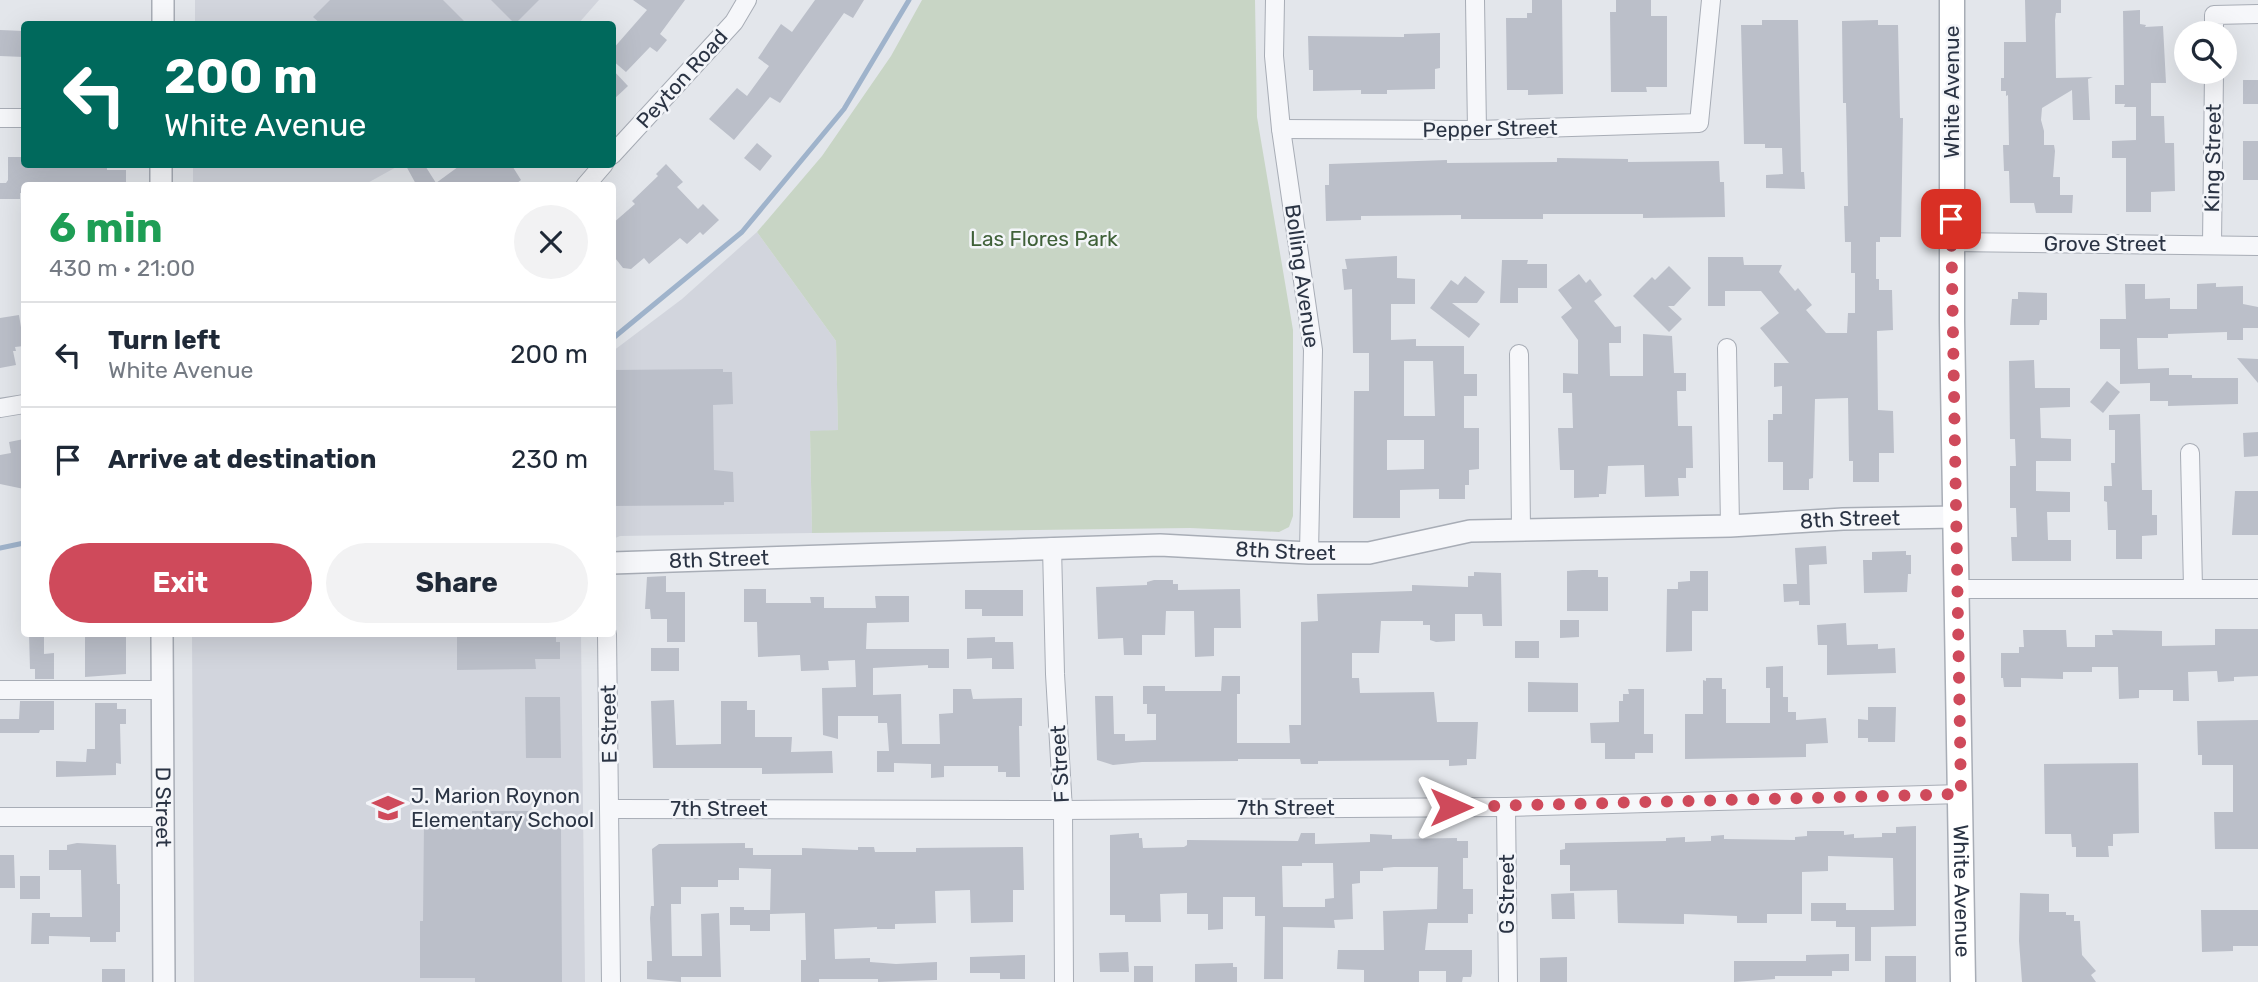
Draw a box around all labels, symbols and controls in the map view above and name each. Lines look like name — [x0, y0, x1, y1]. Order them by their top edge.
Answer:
map controls — [2174, 21, 2237, 84]
button: search — [2174, 21, 2237, 84]
street label: Peyton Road — [631, 24, 732, 133]
street label: White Avenue — [1939, 26, 1964, 158]
text: 200 m — [164, 47, 318, 105]
icon: left — [49, 49, 140, 140]
street label: King Street — [2199, 103, 2226, 213]
text: White Avenue — [164, 106, 366, 144]
street label: Pepper Street — [1422, 115, 1558, 142]
pin — [1921, 189, 1981, 249]
icon: arrive — [1932, 200, 1970, 238]
text: 6 min — [49, 203, 163, 253]
street label: Bolling Avenue — [1280, 203, 1325, 349]
button: close — [514, 205, 588, 279]
park label: Las Flores Park — [970, 226, 1118, 251]
street label: Grove Street — [2044, 231, 2166, 256]
text: 430 m · 21:00 — [49, 254, 195, 282]
text: Turn left — [108, 325, 220, 356]
icon: left — [49, 336, 87, 374]
text: 200 m — [510, 339, 588, 370]
text: White Avenue — [108, 356, 253, 384]
icon: arrive — [49, 441, 87, 479]
text: Arrive at destination — [108, 444, 376, 475]
text: 230 m — [511, 444, 588, 475]
street label: 8th Street — [1799, 505, 1900, 534]
street label: 8th Street — [1235, 536, 1336, 565]
button: Exit — [49, 543, 312, 623]
button: Share — [326, 543, 588, 623]
street label: 8th Street — [668, 545, 769, 573]
street label: E Street — [595, 684, 622, 764]
street label: F Street — [1045, 725, 1074, 804]
street label: D Street — [151, 767, 176, 847]
position arrow — [1414, 770, 1488, 844]
place label: J. Marion Roynon Elementary School — [411, 783, 594, 832]
school or university icon: J. Marion Roynon Elementary School — [371, 791, 405, 825]
street label: 7th Street — [1237, 795, 1335, 820]
street label: 7th Street — [670, 796, 768, 821]
street label: White Avenue — [1948, 824, 1976, 958]
street label: G Street — [1494, 854, 1519, 934]

